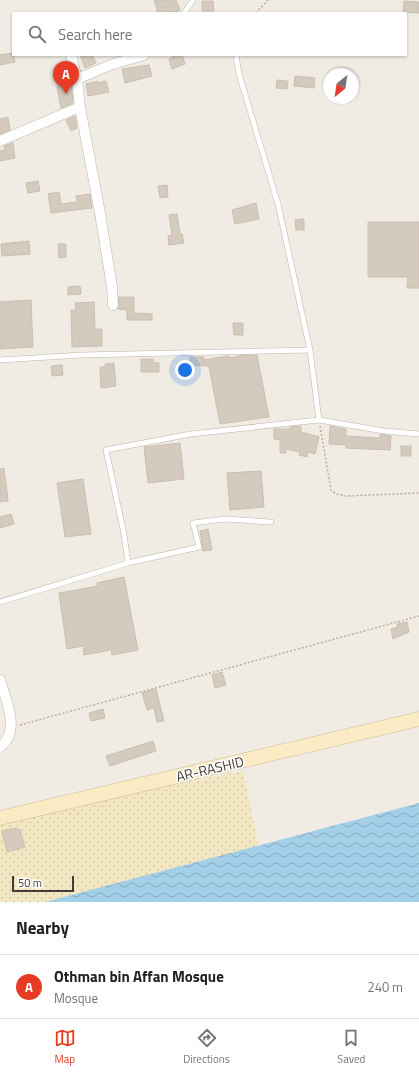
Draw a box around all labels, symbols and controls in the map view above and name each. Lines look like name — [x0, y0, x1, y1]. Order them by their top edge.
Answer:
search box — [12, 12, 407, 56]
icon: search — [26, 23, 48, 45]
text: Search here — [58, 23, 132, 46]
pin: A — [53, 61, 79, 94]
north arrow — [323, 68, 359, 104]
your location — [175, 360, 195, 380]
street label: AR-RASHID — [174, 750, 246, 787]
scale bar — [12, 874, 74, 893]
text: 50 m — [18, 875, 42, 891]
text: Nearby — [16, 915, 69, 941]
text: Othman bin Affan Mosque — [54, 965, 224, 988]
text: A — [25, 977, 33, 997]
text: 240 m — [367, 977, 403, 997]
text: Mosque — [54, 988, 98, 1008]
tab: Map — [54, 1027, 76, 1067]
tab: Directions — [183, 1027, 230, 1067]
tab: Saved — [337, 1027, 365, 1067]

